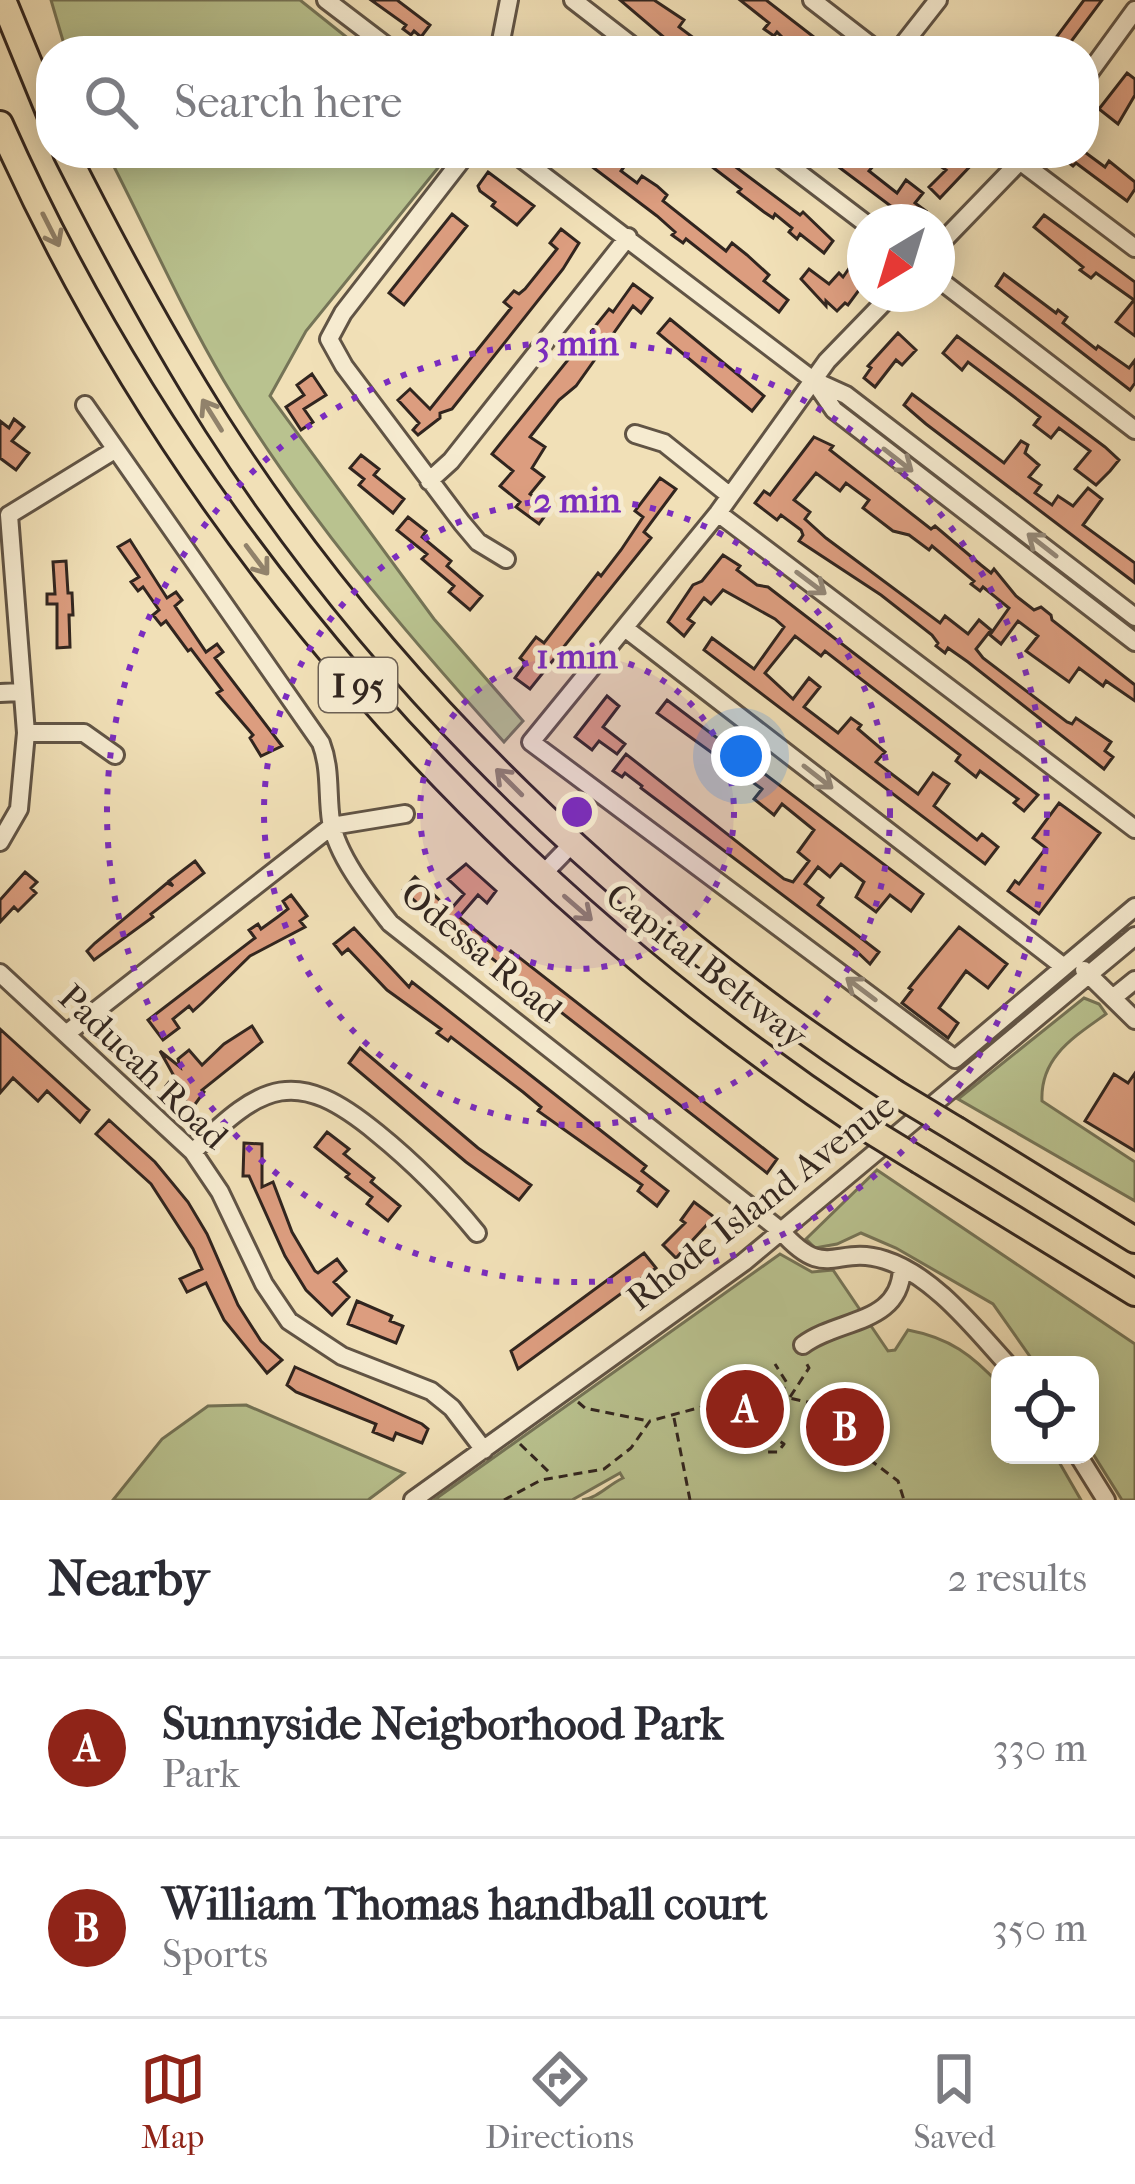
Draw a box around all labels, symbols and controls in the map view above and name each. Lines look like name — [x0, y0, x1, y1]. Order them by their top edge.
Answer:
search box — [36, 36, 1099, 168]
icon: search — [78, 69, 144, 135]
text: Search here — [174, 76, 402, 129]
north arrow — [847, 204, 955, 312]
one-way arrow — [40, 211, 63, 247]
text: 3 min — [535, 322, 620, 364]
one-way arrow — [200, 398, 224, 432]
one-way arrow — [881, 446, 914, 472]
text: 2 min — [533, 479, 622, 521]
one-way arrow — [1027, 533, 1059, 559]
one-way arrow — [243, 544, 269, 576]
one-way arrow — [794, 570, 827, 596]
text: 1 min — [536, 635, 619, 677]
road number: I 95 — [319, 658, 397, 712]
your location — [711, 726, 771, 786]
one-way arrow — [801, 764, 833, 790]
one-way arrow — [495, 769, 524, 797]
centre of rings — [556, 791, 598, 833]
street label: Odessa Road — [392, 872, 571, 1031]
street label: Capital Beltway — [598, 874, 817, 1058]
one-way arrow — [562, 894, 592, 921]
street label: Paducah Road — [50, 976, 237, 1158]
one-way arrow — [845, 976, 878, 1002]
street label: Rhode Island Avenue — [619, 1084, 903, 1319]
map controls — [991, 1356, 1099, 1464]
button: locate — [991, 1356, 1099, 1464]
pin: A — [706, 1364, 784, 1454]
pin: B — [806, 1382, 884, 1472]
text: Nearby — [48, 1548, 209, 1608]
text: 2 results — [948, 1555, 1087, 1601]
text: Sunnyside Neigborhood Park — [162, 1698, 723, 1751]
text: A — [74, 1725, 100, 1771]
text: 330 m — [993, 1725, 1087, 1771]
text: Park — [162, 1751, 240, 1797]
text: William Thomas handball court — [162, 1878, 767, 1931]
text: B — [74, 1905, 100, 1951]
text: 350 m — [992, 1905, 1087, 1951]
text: Sports — [162, 1931, 268, 1977]
tab: Map — [140, 2046, 206, 2157]
tab: Directions — [485, 2046, 634, 2157]
tab: Saved — [913, 2046, 995, 2157]

